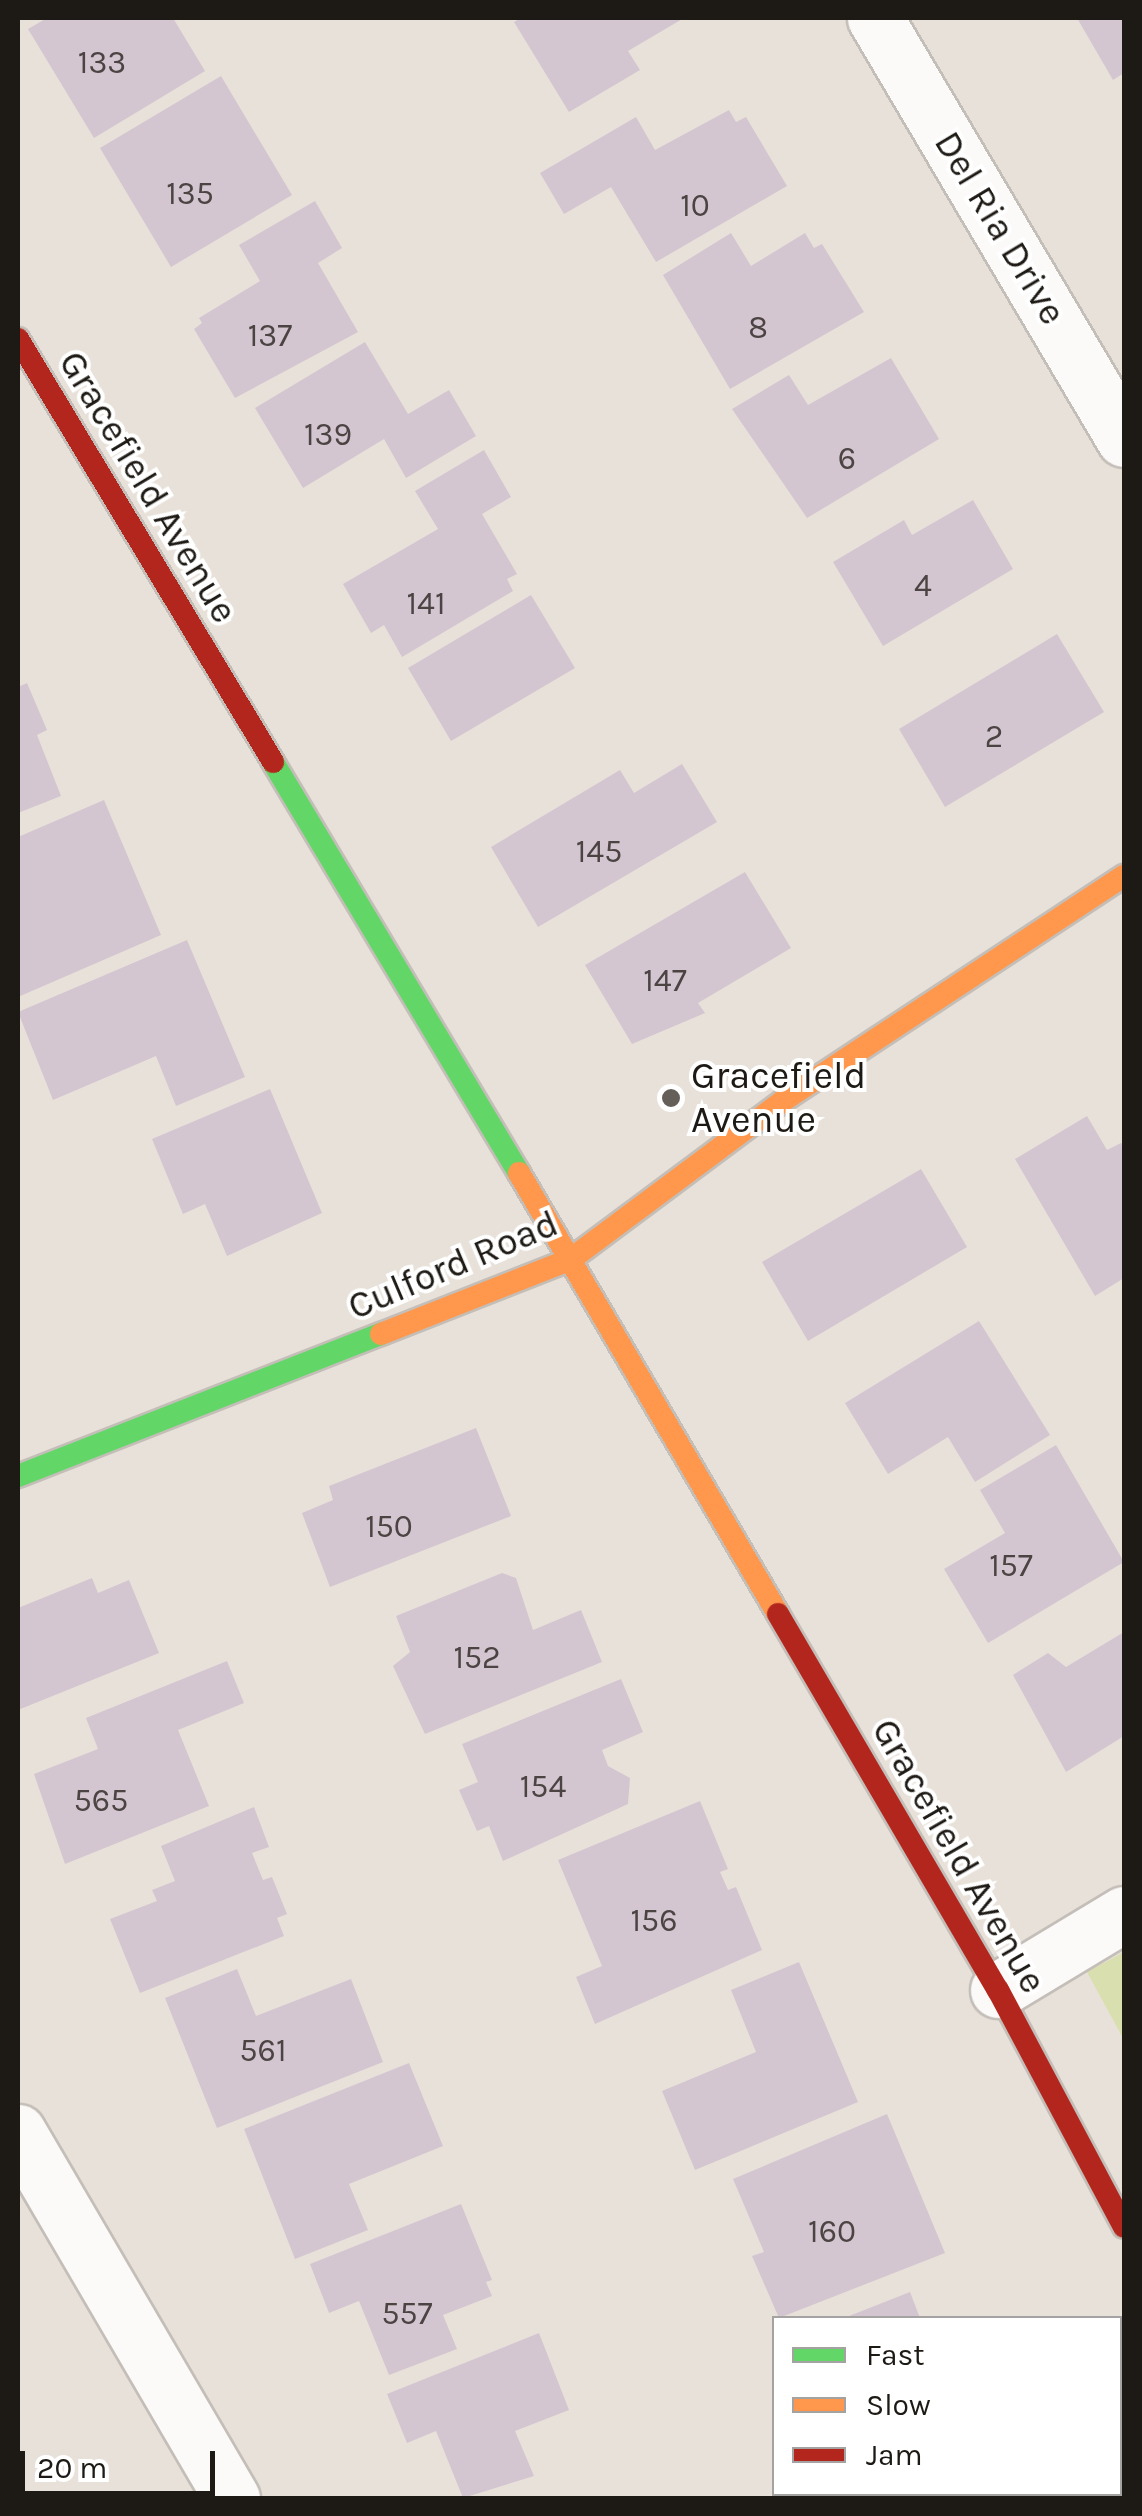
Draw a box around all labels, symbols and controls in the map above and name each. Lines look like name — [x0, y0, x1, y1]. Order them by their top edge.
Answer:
house number: 133 — [78, 44, 126, 82]
street label: Del Ria Drive — [924, 123, 1076, 333]
house number: 135 — [166, 175, 214, 213]
house number: 10 — [680, 187, 710, 225]
house number: 8 — [748, 309, 768, 347]
house number: 137 — [248, 317, 292, 355]
street label: Gracefield Avenue — [49, 343, 247, 631]
house number: 139 — [304, 416, 352, 454]
house number: 6 — [838, 440, 856, 478]
house number: 4 — [914, 567, 932, 605]
house number: 141 — [406, 585, 446, 623]
house number: 2 — [985, 718, 1003, 756]
house number: 145 — [576, 833, 622, 871]
house number: 147 — [643, 962, 687, 1000]
place label: Gracefield Avenue — [691, 1053, 866, 1142]
marker: Gracefield Avenue — [660, 1087, 682, 1109]
street label: Culford Road — [341, 1200, 565, 1330]
house number: 150 — [365, 1508, 413, 1546]
house number: 157 — [989, 1547, 1033, 1585]
house number: 152 — [453, 1639, 501, 1677]
street label: Gracefield Avenue — [862, 1711, 1056, 2001]
house number: 154 — [520, 1768, 566, 1806]
house number: 565 — [74, 1782, 128, 1820]
house number: 156 — [631, 1902, 677, 1940]
house number: 561 — [240, 2032, 286, 2070]
house number: 160 — [808, 2213, 856, 2251]
house number: 557 — [381, 2295, 433, 2333]
legend — [772, 2316, 1122, 2496]
text: Fast — [866, 2337, 925, 2373]
text: Slow — [866, 2387, 931, 2423]
scale bar — [25, 2431, 220, 2493]
text: Jam — [866, 2437, 923, 2473]
text: 20 m — [37, 2450, 107, 2486]

